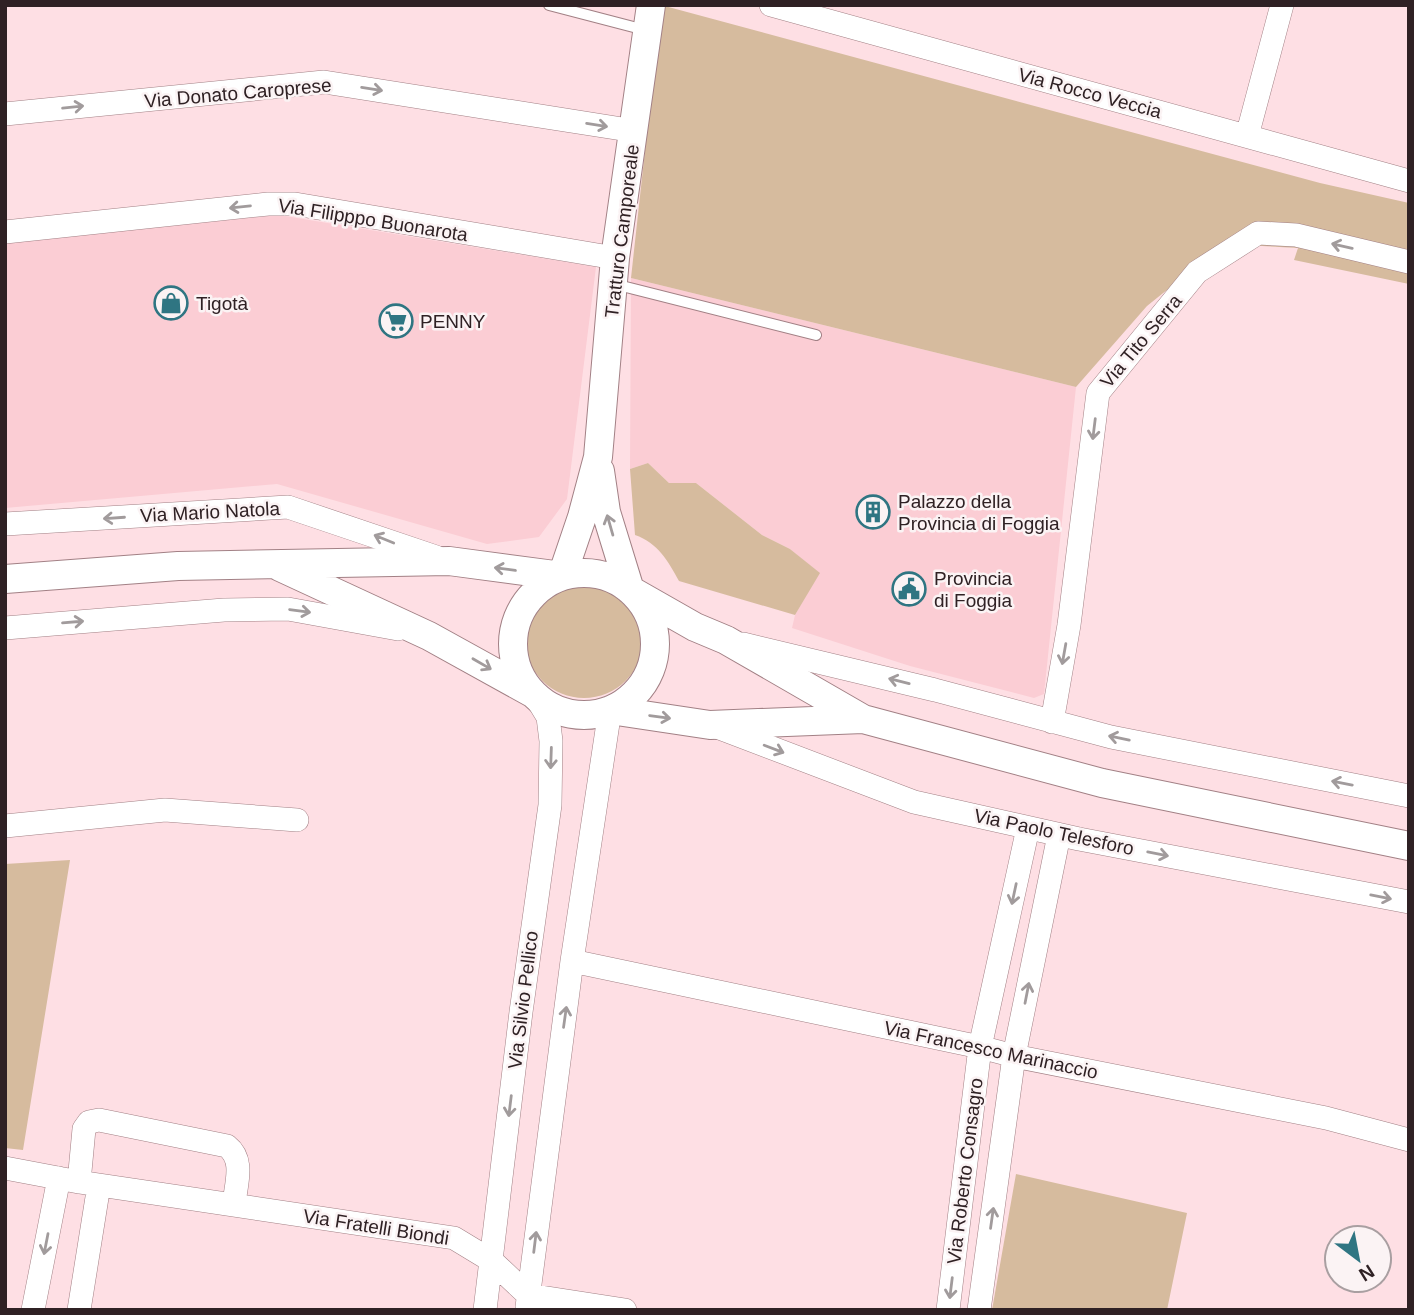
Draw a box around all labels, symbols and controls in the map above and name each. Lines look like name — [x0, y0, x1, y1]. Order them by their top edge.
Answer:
street label: Via Rocco Veccia — [1016, 64, 1164, 122]
street label: Via Donato Caroprese — [144, 74, 332, 112]
one-way arrow — [360, 83, 383, 96]
one-way arrow — [61, 101, 84, 114]
one-way arrow — [585, 119, 608, 132]
street label: Tratturo Camporeale — [601, 143, 643, 319]
street label: Via Filipppo Buonarota — [277, 195, 470, 245]
one-way arrow — [230, 201, 252, 214]
one-way arrow — [1331, 239, 1354, 252]
shop icon: Tigotà — [152, 284, 190, 322]
street label: Via Tito Serra — [1096, 290, 1186, 392]
place label: Tigotà — [196, 293, 249, 314]
supermarket icon: PENNY — [377, 302, 415, 340]
place label: PENNY — [420, 311, 486, 332]
one-way arrow — [1087, 417, 1100, 439]
place label: Palazzo della Provincia di Foggia — [898, 491, 1060, 534]
building icon: Palazzo della Provincia di Foggia — [854, 493, 892, 531]
street label: Via Mario Natola — [139, 498, 281, 526]
one-way arrow — [102, 511, 125, 524]
one-way arrow — [602, 514, 615, 536]
one-way arrow — [374, 531, 396, 544]
one-way arrow — [495, 563, 517, 576]
place label: Provincia di Foggia — [934, 568, 1013, 611]
public building icon: Provincia di Foggia — [890, 570, 928, 608]
one-way arrow — [288, 605, 311, 618]
one-way arrow — [62, 615, 84, 628]
one-way arrow — [1057, 642, 1070, 665]
one-way arrow — [471, 657, 491, 671]
one-way arrow — [888, 674, 910, 687]
one-way arrow — [648, 711, 671, 724]
one-way arrow — [1108, 731, 1131, 745]
one-way arrow — [763, 744, 785, 756]
one-way arrow — [544, 747, 557, 770]
one-way arrow — [1331, 776, 1354, 789]
street label: Via Paolo Telesforo — [972, 805, 1136, 859]
one-way arrow — [1146, 847, 1169, 861]
one-way arrow — [1006, 882, 1020, 905]
one-way arrow — [1369, 891, 1392, 904]
street label: Via Silvio Pellico — [504, 930, 542, 1070]
one-way arrow — [1021, 982, 1035, 1005]
one-way arrow — [558, 1006, 571, 1028]
street label: Via Francesco Marinaccio — [882, 1017, 1100, 1083]
street label: Via Roberto Consagro — [943, 1077, 987, 1265]
one-way arrow — [503, 1094, 516, 1117]
street label: Via Fratelli Biondi — [302, 1205, 450, 1249]
one-way arrow — [985, 1207, 998, 1230]
north arrow — [1323, 1224, 1393, 1294]
one-way arrow — [528, 1231, 541, 1254]
one-way arrow — [39, 1232, 53, 1255]
text: N — [1355, 1260, 1378, 1286]
one-way arrow — [944, 1276, 957, 1299]

